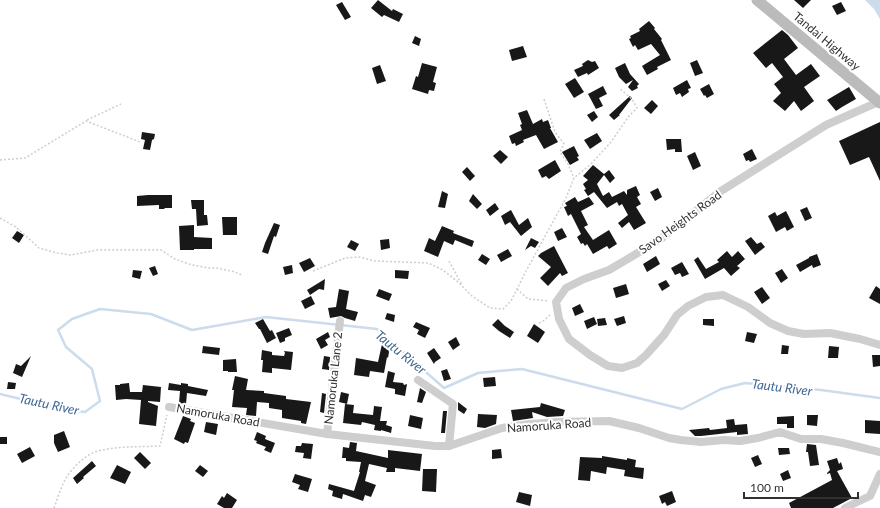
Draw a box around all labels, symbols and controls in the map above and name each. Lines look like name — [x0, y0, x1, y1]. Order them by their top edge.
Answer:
street label: Tandai Highway — [790, 9, 864, 74]
street label: Savo Heights Road — [636, 187, 724, 257]
water label: Tautu River — [372, 327, 430, 378]
street label: Namoruka Lane 2 — [321, 331, 345, 425]
water label: Tautu River — [751, 375, 814, 399]
water label: Tautu River — [18, 390, 81, 418]
street label: Namoruka Road — [175, 400, 261, 430]
street label: Namoruka Road — [506, 415, 592, 435]
scale bar — [744, 474, 858, 500]
text: 100 m — [750, 480, 784, 495]

